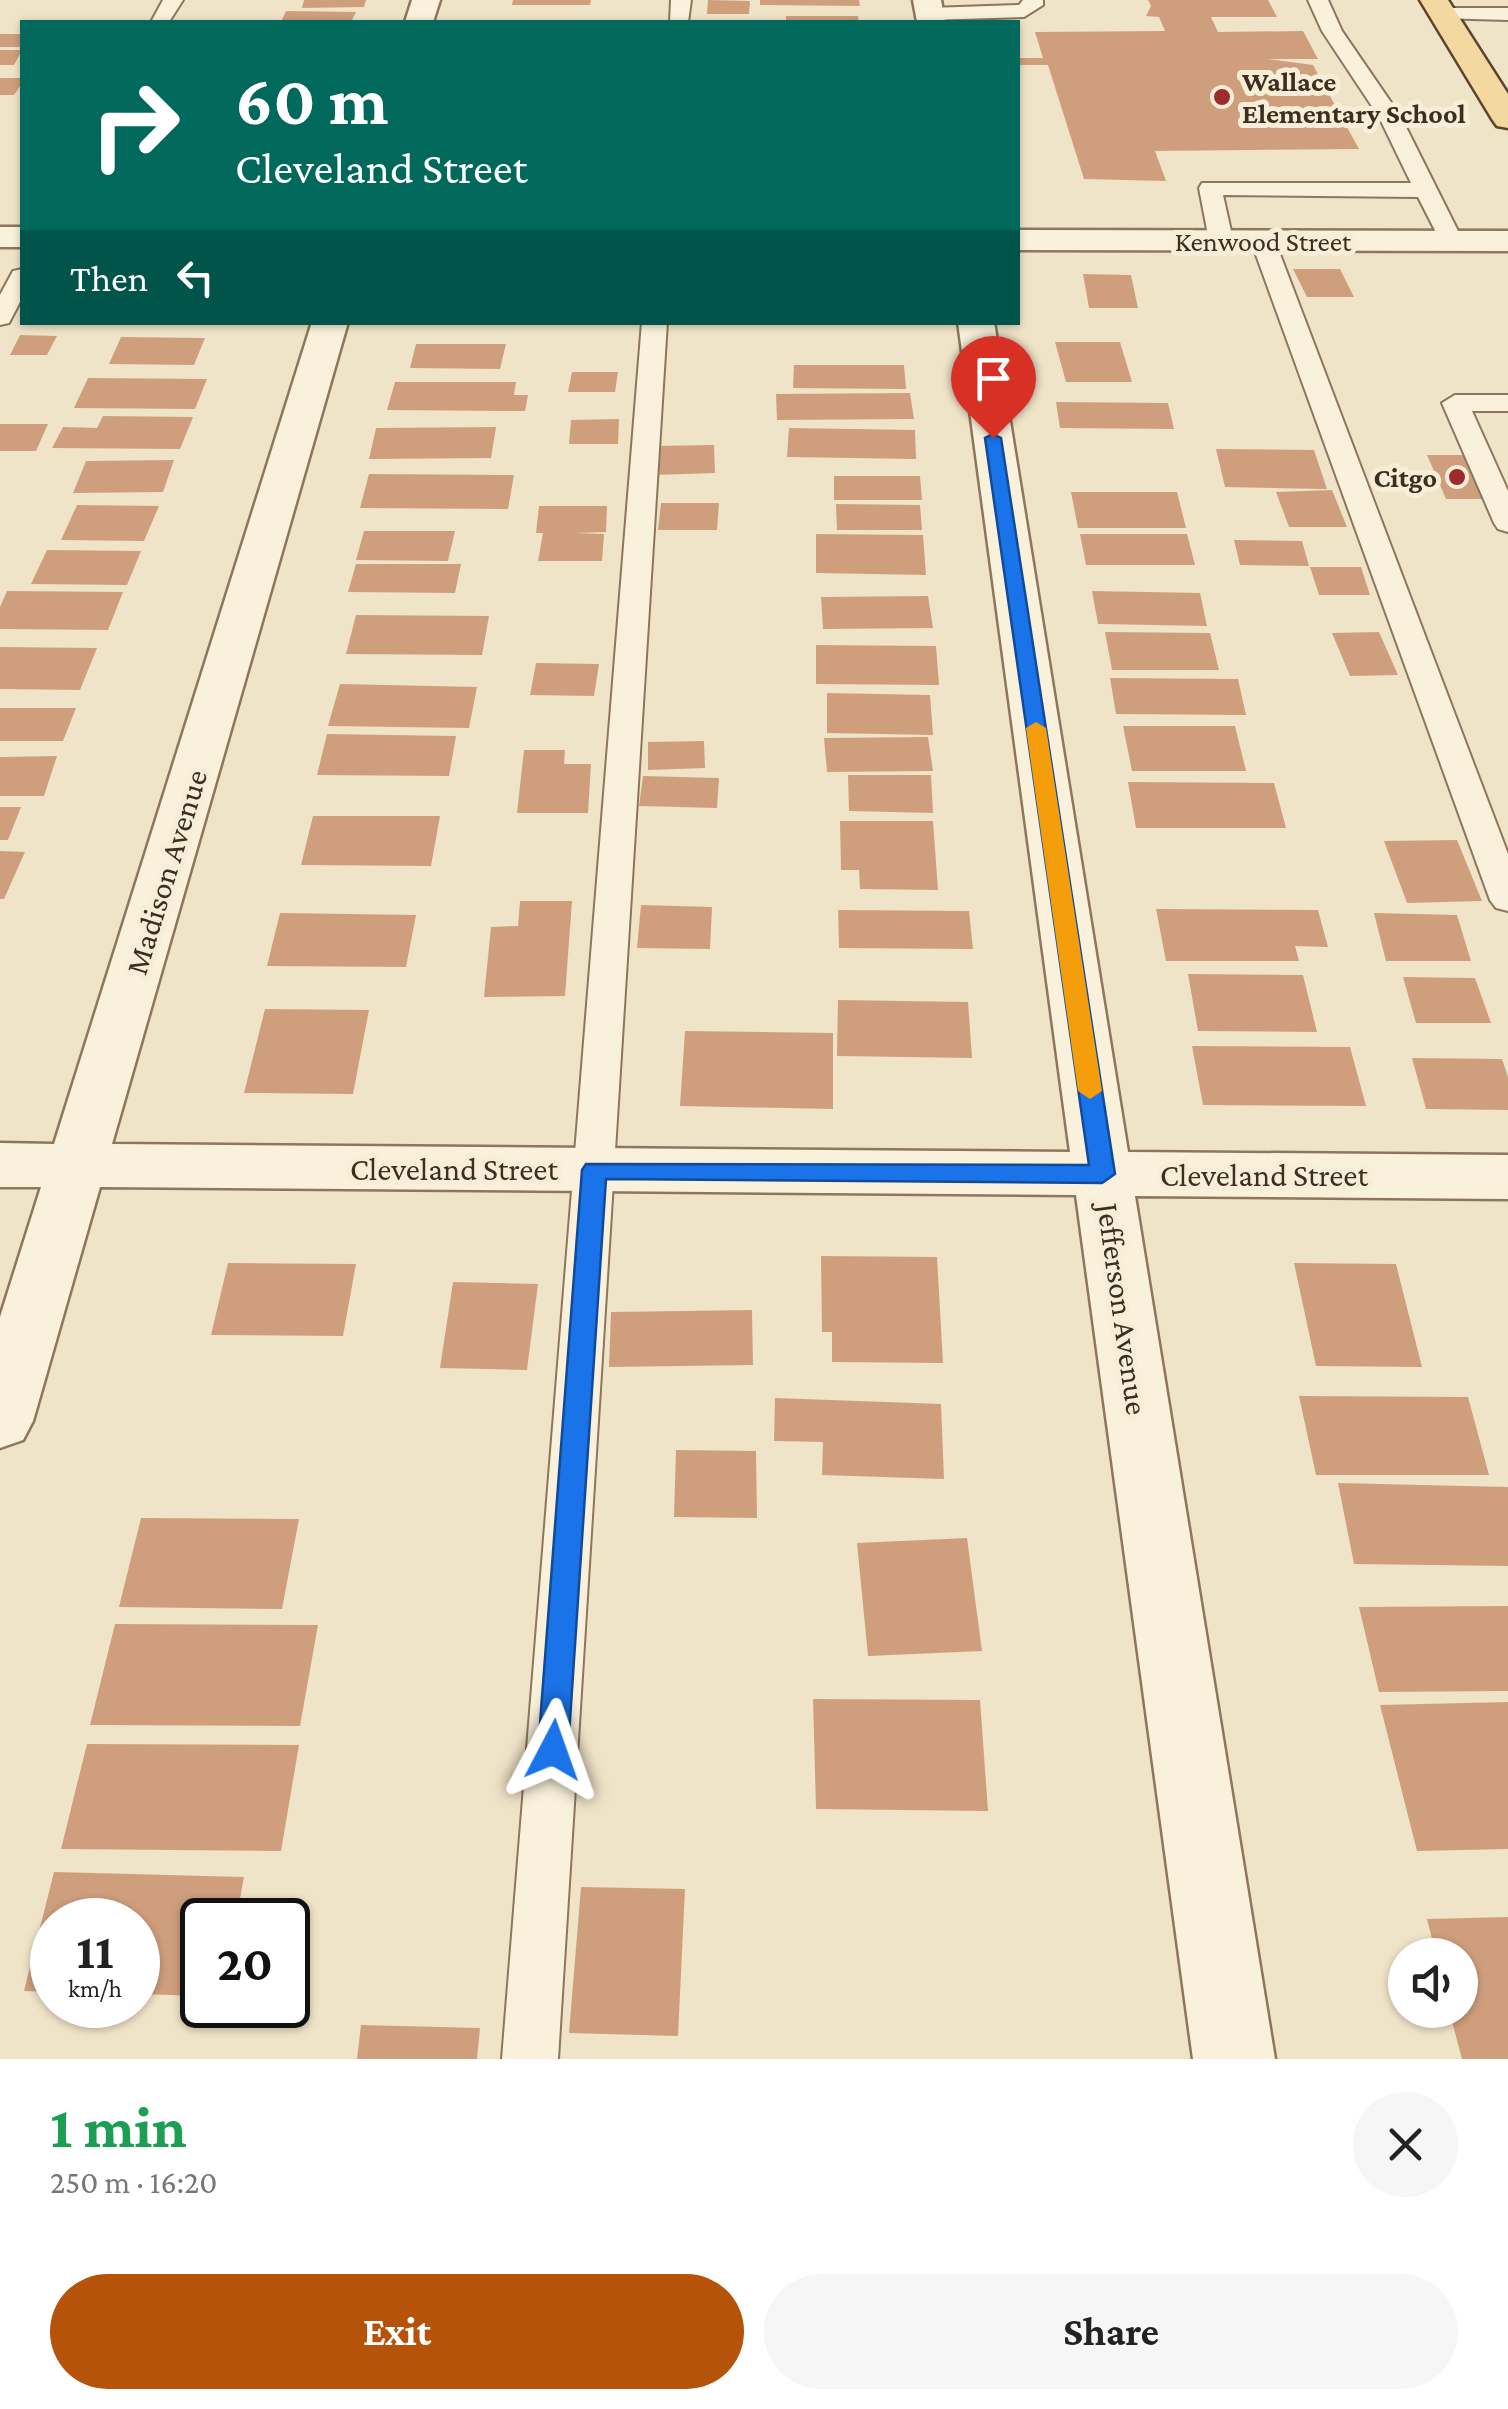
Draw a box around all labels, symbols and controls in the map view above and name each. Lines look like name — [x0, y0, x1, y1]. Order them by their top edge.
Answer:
icon: right — [70, 60, 200, 190]
text: 60 m — [235, 61, 388, 139]
place label: Wallace Elementary School — [1241, 66, 1466, 129]
marker: Wallace Elementary School — [1211, 86, 1233, 108]
text: Cleveland Street — [235, 143, 528, 193]
street label: Kenwood Street — [1175, 226, 1352, 257]
icon: left — [168, 250, 223, 305]
text: Then — [70, 257, 148, 299]
pin — [951, 336, 1036, 439]
icon: arrive — [966, 351, 1021, 406]
place label: Citgo — [1374, 462, 1437, 493]
marker: Citgo — [1446, 466, 1468, 488]
street label: Madison Avenue — [118, 765, 214, 979]
street label: Cleveland Street — [350, 1151, 558, 1187]
street label: Cleveland Street — [1160, 1157, 1368, 1193]
street label: Jefferson Avenue — [1090, 1198, 1156, 1417]
position arrow — [501, 1698, 605, 1802]
speed limit sign: 20 — [180, 1898, 310, 2028]
text: 11 — [76, 1923, 114, 1979]
map controls — [1388, 1938, 1478, 2028]
button: sound — [1388, 1938, 1478, 2028]
text: km/h — [68, 1975, 122, 2002]
button: close — [1353, 2092, 1458, 2197]
text: 1 min — [50, 2093, 187, 2160]
text: 250 m · 16:20 — [50, 2164, 217, 2200]
button: Exit — [50, 2274, 744, 2389]
button: Share — [764, 2274, 1458, 2389]

